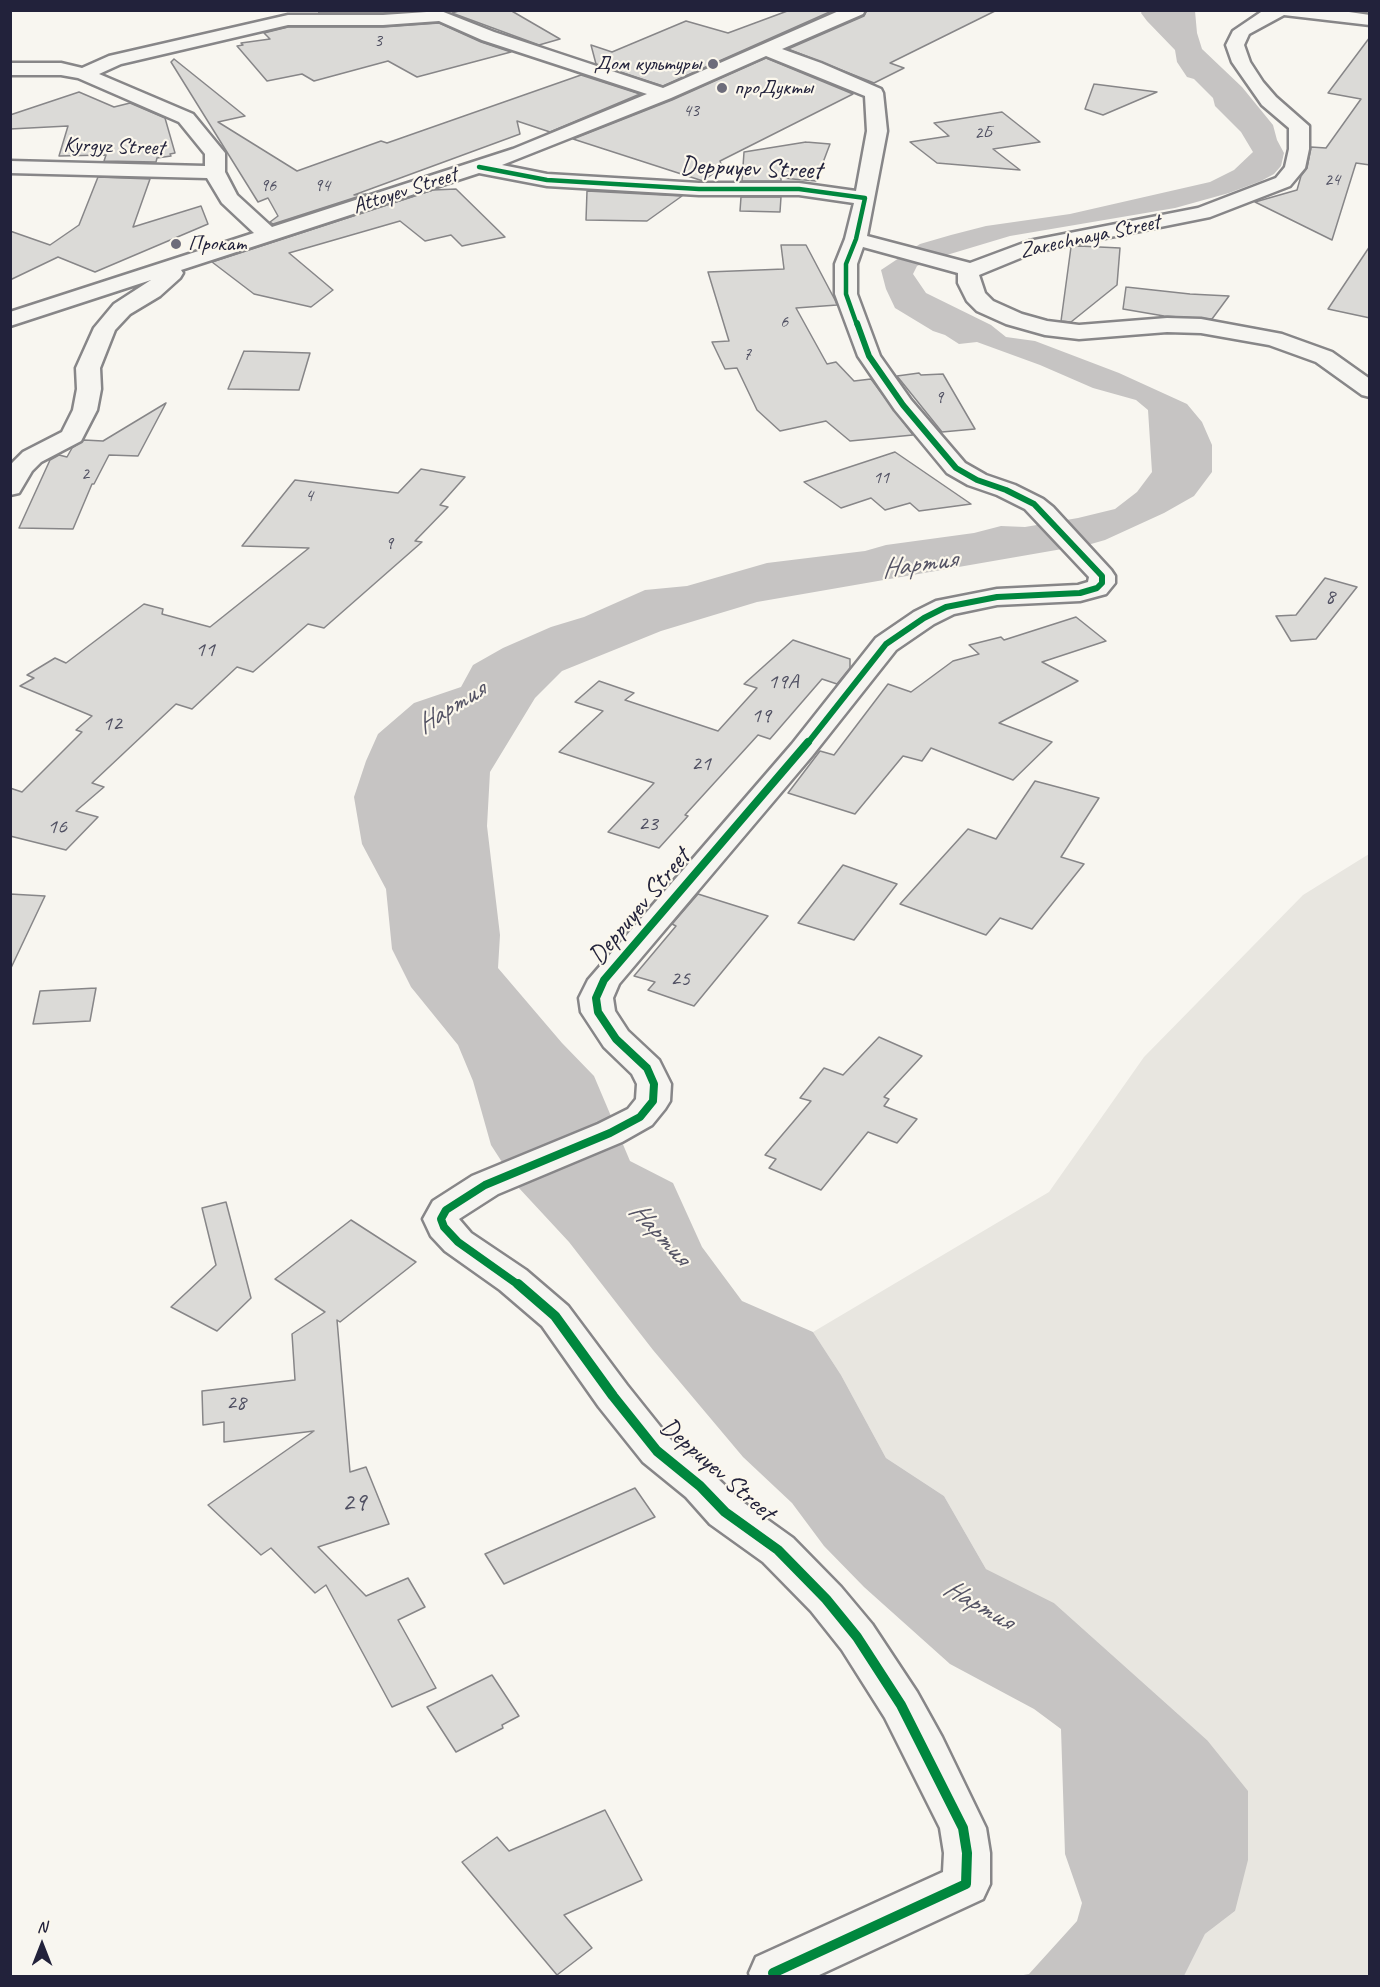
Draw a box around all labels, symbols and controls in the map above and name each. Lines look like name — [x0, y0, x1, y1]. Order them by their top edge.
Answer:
house number: 3 — [374, 30, 382, 52]
place label: Дом культуры — [594, 51, 701, 77]
marker: Дом культуры — [706, 57, 720, 71]
place label: проДукты — [734, 75, 813, 101]
marker: проДукты — [715, 81, 729, 95]
house number: 43 — [683, 100, 699, 122]
house number: 2Б — [974, 122, 992, 144]
street label: Kyrgyz Street — [63, 132, 165, 162]
street label: Deppuyev Street — [680, 151, 822, 187]
street label: Attoyev Street — [349, 162, 461, 220]
house number: 24 — [1324, 169, 1340, 191]
house number: 96 — [260, 175, 276, 197]
house number: 94 — [314, 175, 330, 197]
street label: Zarechnaya Street — [1017, 209, 1163, 265]
place label: Прокат — [188, 231, 247, 257]
marker: Прокат — [169, 237, 183, 251]
house number: 6 — [780, 311, 788, 333]
house number: 7 — [743, 344, 751, 366]
house number: 9 — [935, 387, 943, 409]
house number: 2 — [81, 463, 89, 485]
house number: 11 — [873, 467, 889, 489]
house number: 4 — [305, 485, 313, 507]
house number: 9 — [385, 533, 393, 555]
water label: Нартия — [880, 544, 958, 586]
house number: 8 — [1325, 584, 1335, 610]
house number: 11 — [195, 637, 215, 663]
house number: 19А — [768, 669, 798, 695]
water label: Нартия — [411, 674, 491, 742]
house number: 19 — [751, 703, 771, 729]
house number: 12 — [102, 711, 122, 737]
house number: 21 — [691, 751, 711, 777]
house number: 23 — [638, 811, 658, 837]
house number: 16 — [47, 814, 67, 840]
street label: Deppuyev Street — [582, 843, 698, 971]
house number: 25 — [670, 966, 690, 992]
water label: Нартия — [622, 1196, 696, 1272]
house number: 28 — [226, 1390, 246, 1416]
street label: Deppuyev Street — [653, 1412, 781, 1528]
house number: 29 — [342, 1487, 366, 1519]
water label: Нартия — [937, 1572, 1019, 1638]
north arrow — [12, 1915, 72, 1975]
text: N — [37, 1917, 47, 1937]

